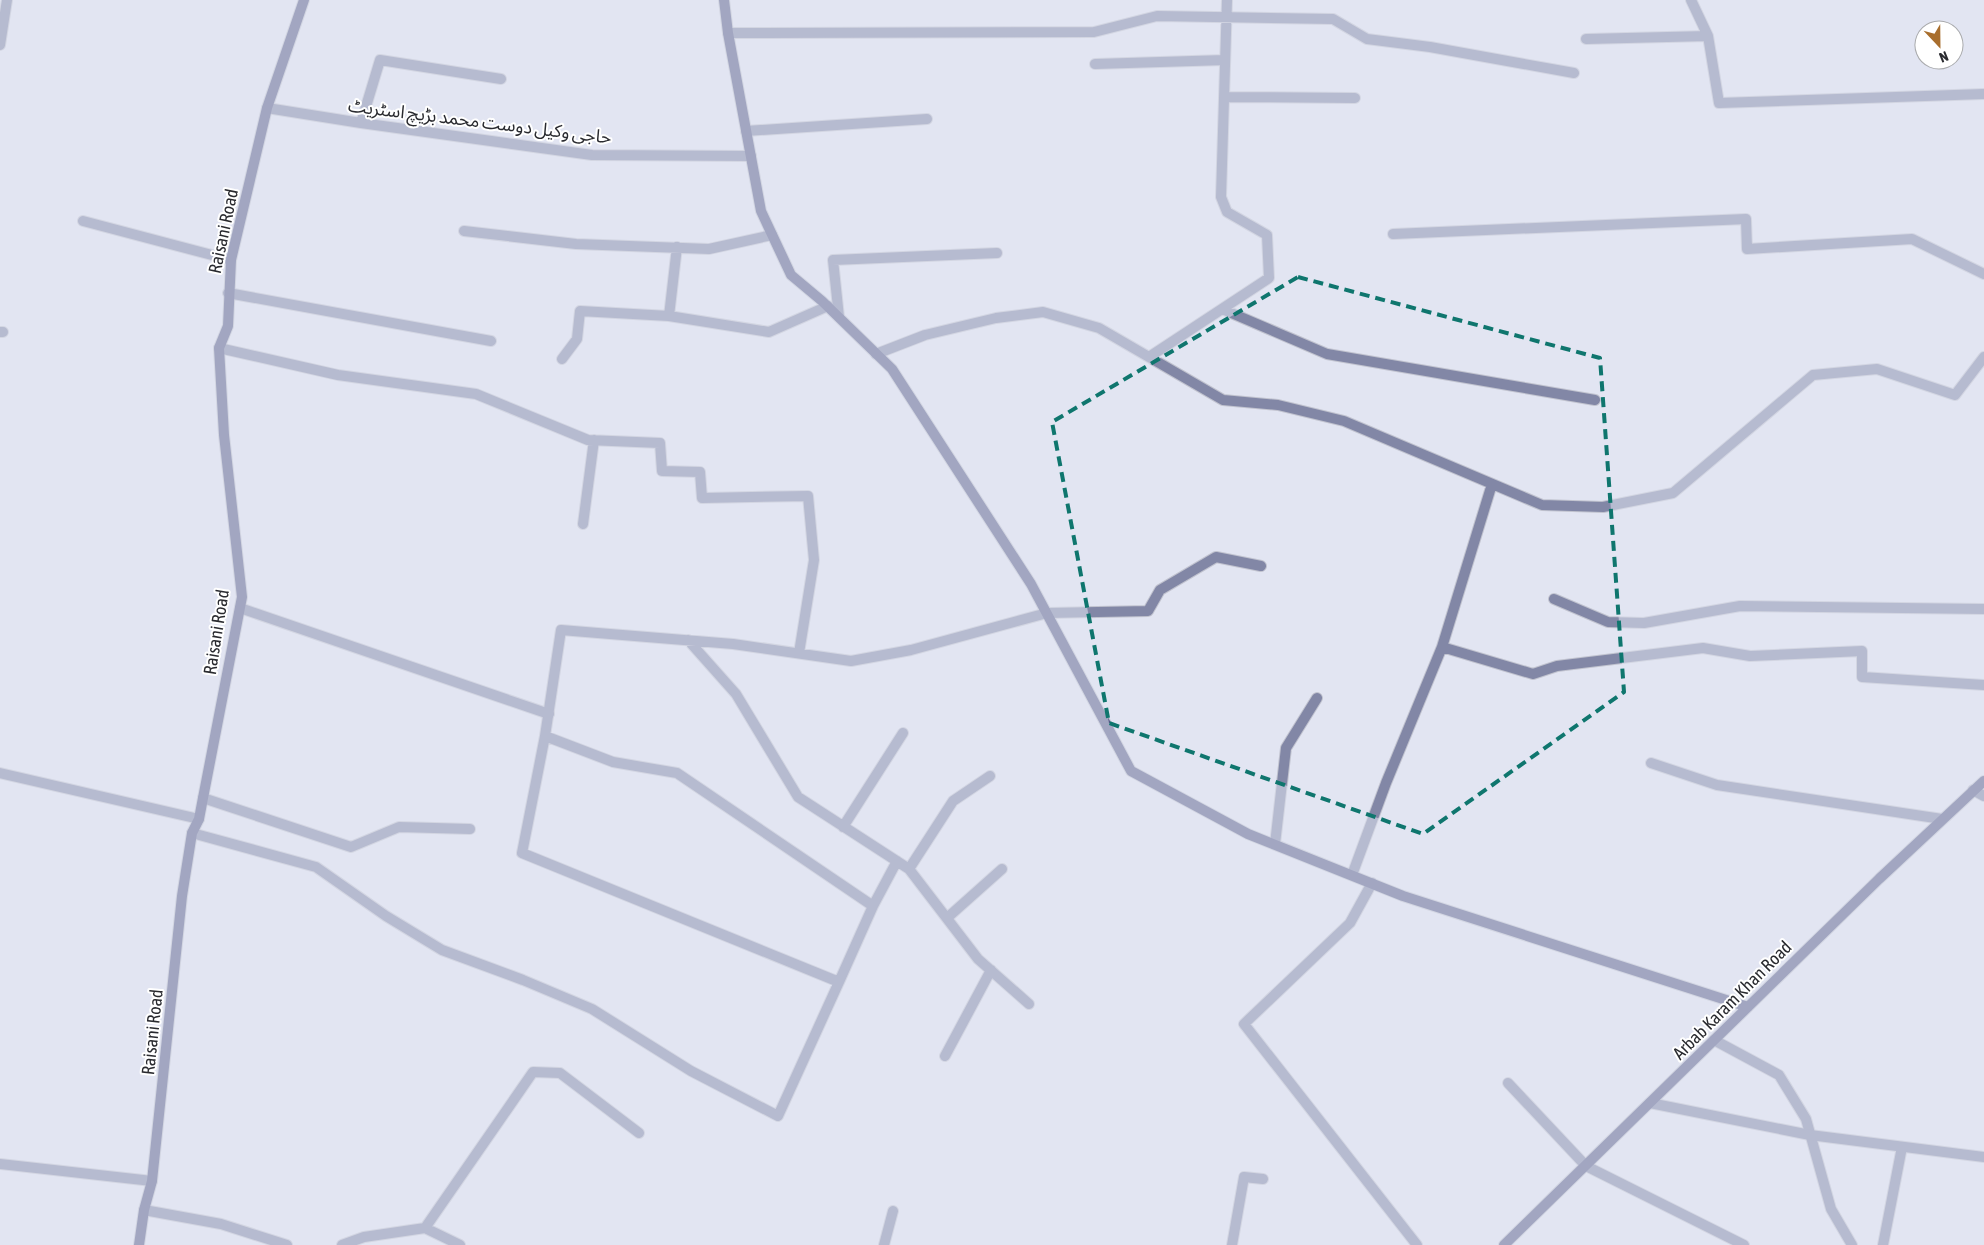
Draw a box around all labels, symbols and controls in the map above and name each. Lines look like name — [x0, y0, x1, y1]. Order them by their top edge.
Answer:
north arrow — [1914, 20, 1964, 70]
text: N — [1937, 48, 1951, 66]
street label: حاجی وکیل دوست محمد بڑیچ اسٹریٹ — [347, 94, 613, 151]
street label: Raisani Road — [204, 187, 242, 275]
street label: Raisani Road — [199, 588, 233, 676]
street label: Arbab Karam Khan Road — [1668, 936, 1796, 1064]
street label: Raisani Road — [137, 988, 167, 1076]

